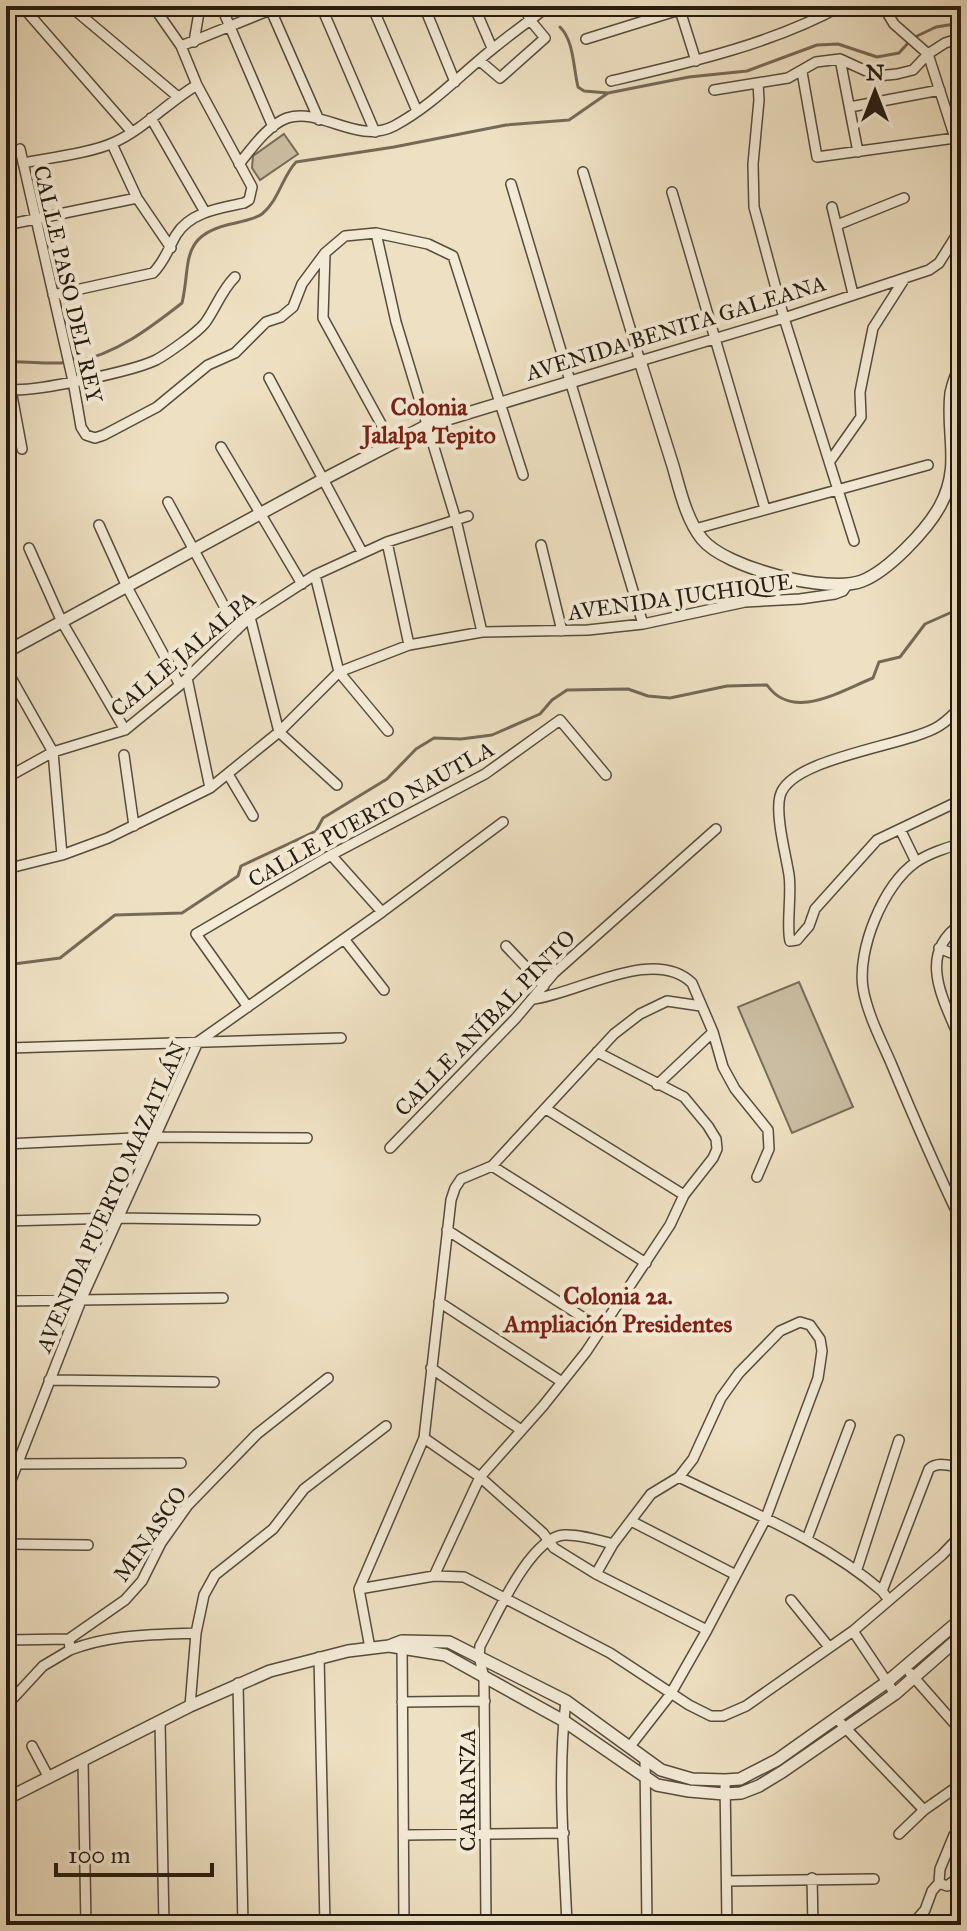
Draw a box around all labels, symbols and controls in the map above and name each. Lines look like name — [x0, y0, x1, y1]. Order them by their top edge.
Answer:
north arrow — [835, 52, 915, 132]
text: N — [866, 59, 885, 86]
street label: CALLE PASO DEL REY — [28, 163, 109, 406]
street label: AVENIDA BENITA GALEANA — [522, 269, 829, 387]
district label: Colonia Jalalpa Tepito — [359, 392, 496, 450]
street label: AVENIDA JUCHIQUE — [565, 568, 794, 626]
street label: CALLE JALALPA — [105, 585, 261, 723]
street label: CALLE PUERTO NAUTLA — [243, 735, 499, 893]
street label: CALLE ANÍBAL PINTO — [389, 924, 581, 1122]
street label: AVENIDA PUERTO MAZATLÁN — [30, 1037, 192, 1357]
district label: Colonia 2a. Ampliación Presidentes — [502, 1281, 732, 1339]
street label: MINASCO — [107, 1481, 193, 1587]
street label: CARRANZA — [454, 1728, 481, 1851]
scale bar — [56, 1827, 212, 1877]
text: 100 m — [68, 1840, 131, 1870]

